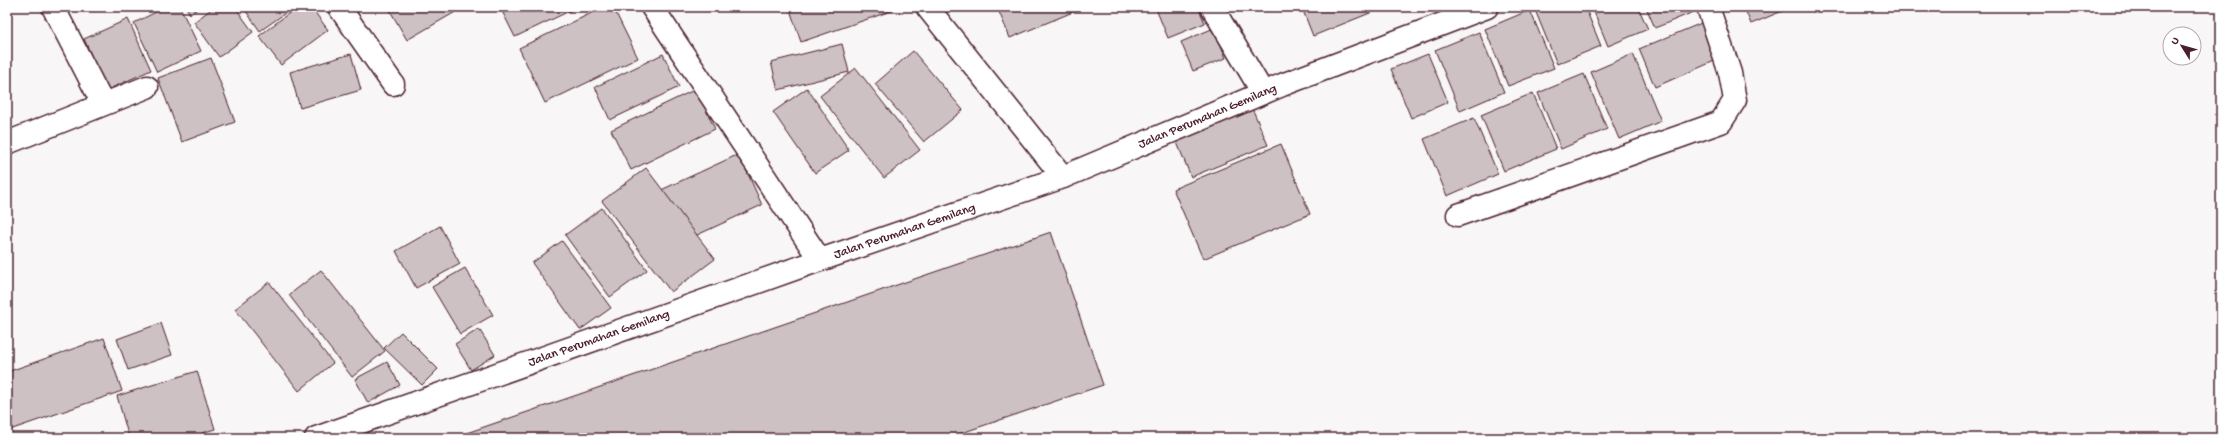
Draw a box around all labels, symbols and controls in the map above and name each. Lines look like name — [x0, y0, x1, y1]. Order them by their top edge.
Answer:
north arrow — [2162, 26, 2202, 66]
text: U — [2169, 35, 2183, 47]
street label: Jalan Perumahan Gemilang — [1136, 81, 1279, 152]
street label: Jalan Perumahan Gemilang — [832, 200, 977, 262]
street label: Jalan Perumahan Gemilang — [526, 306, 671, 370]

